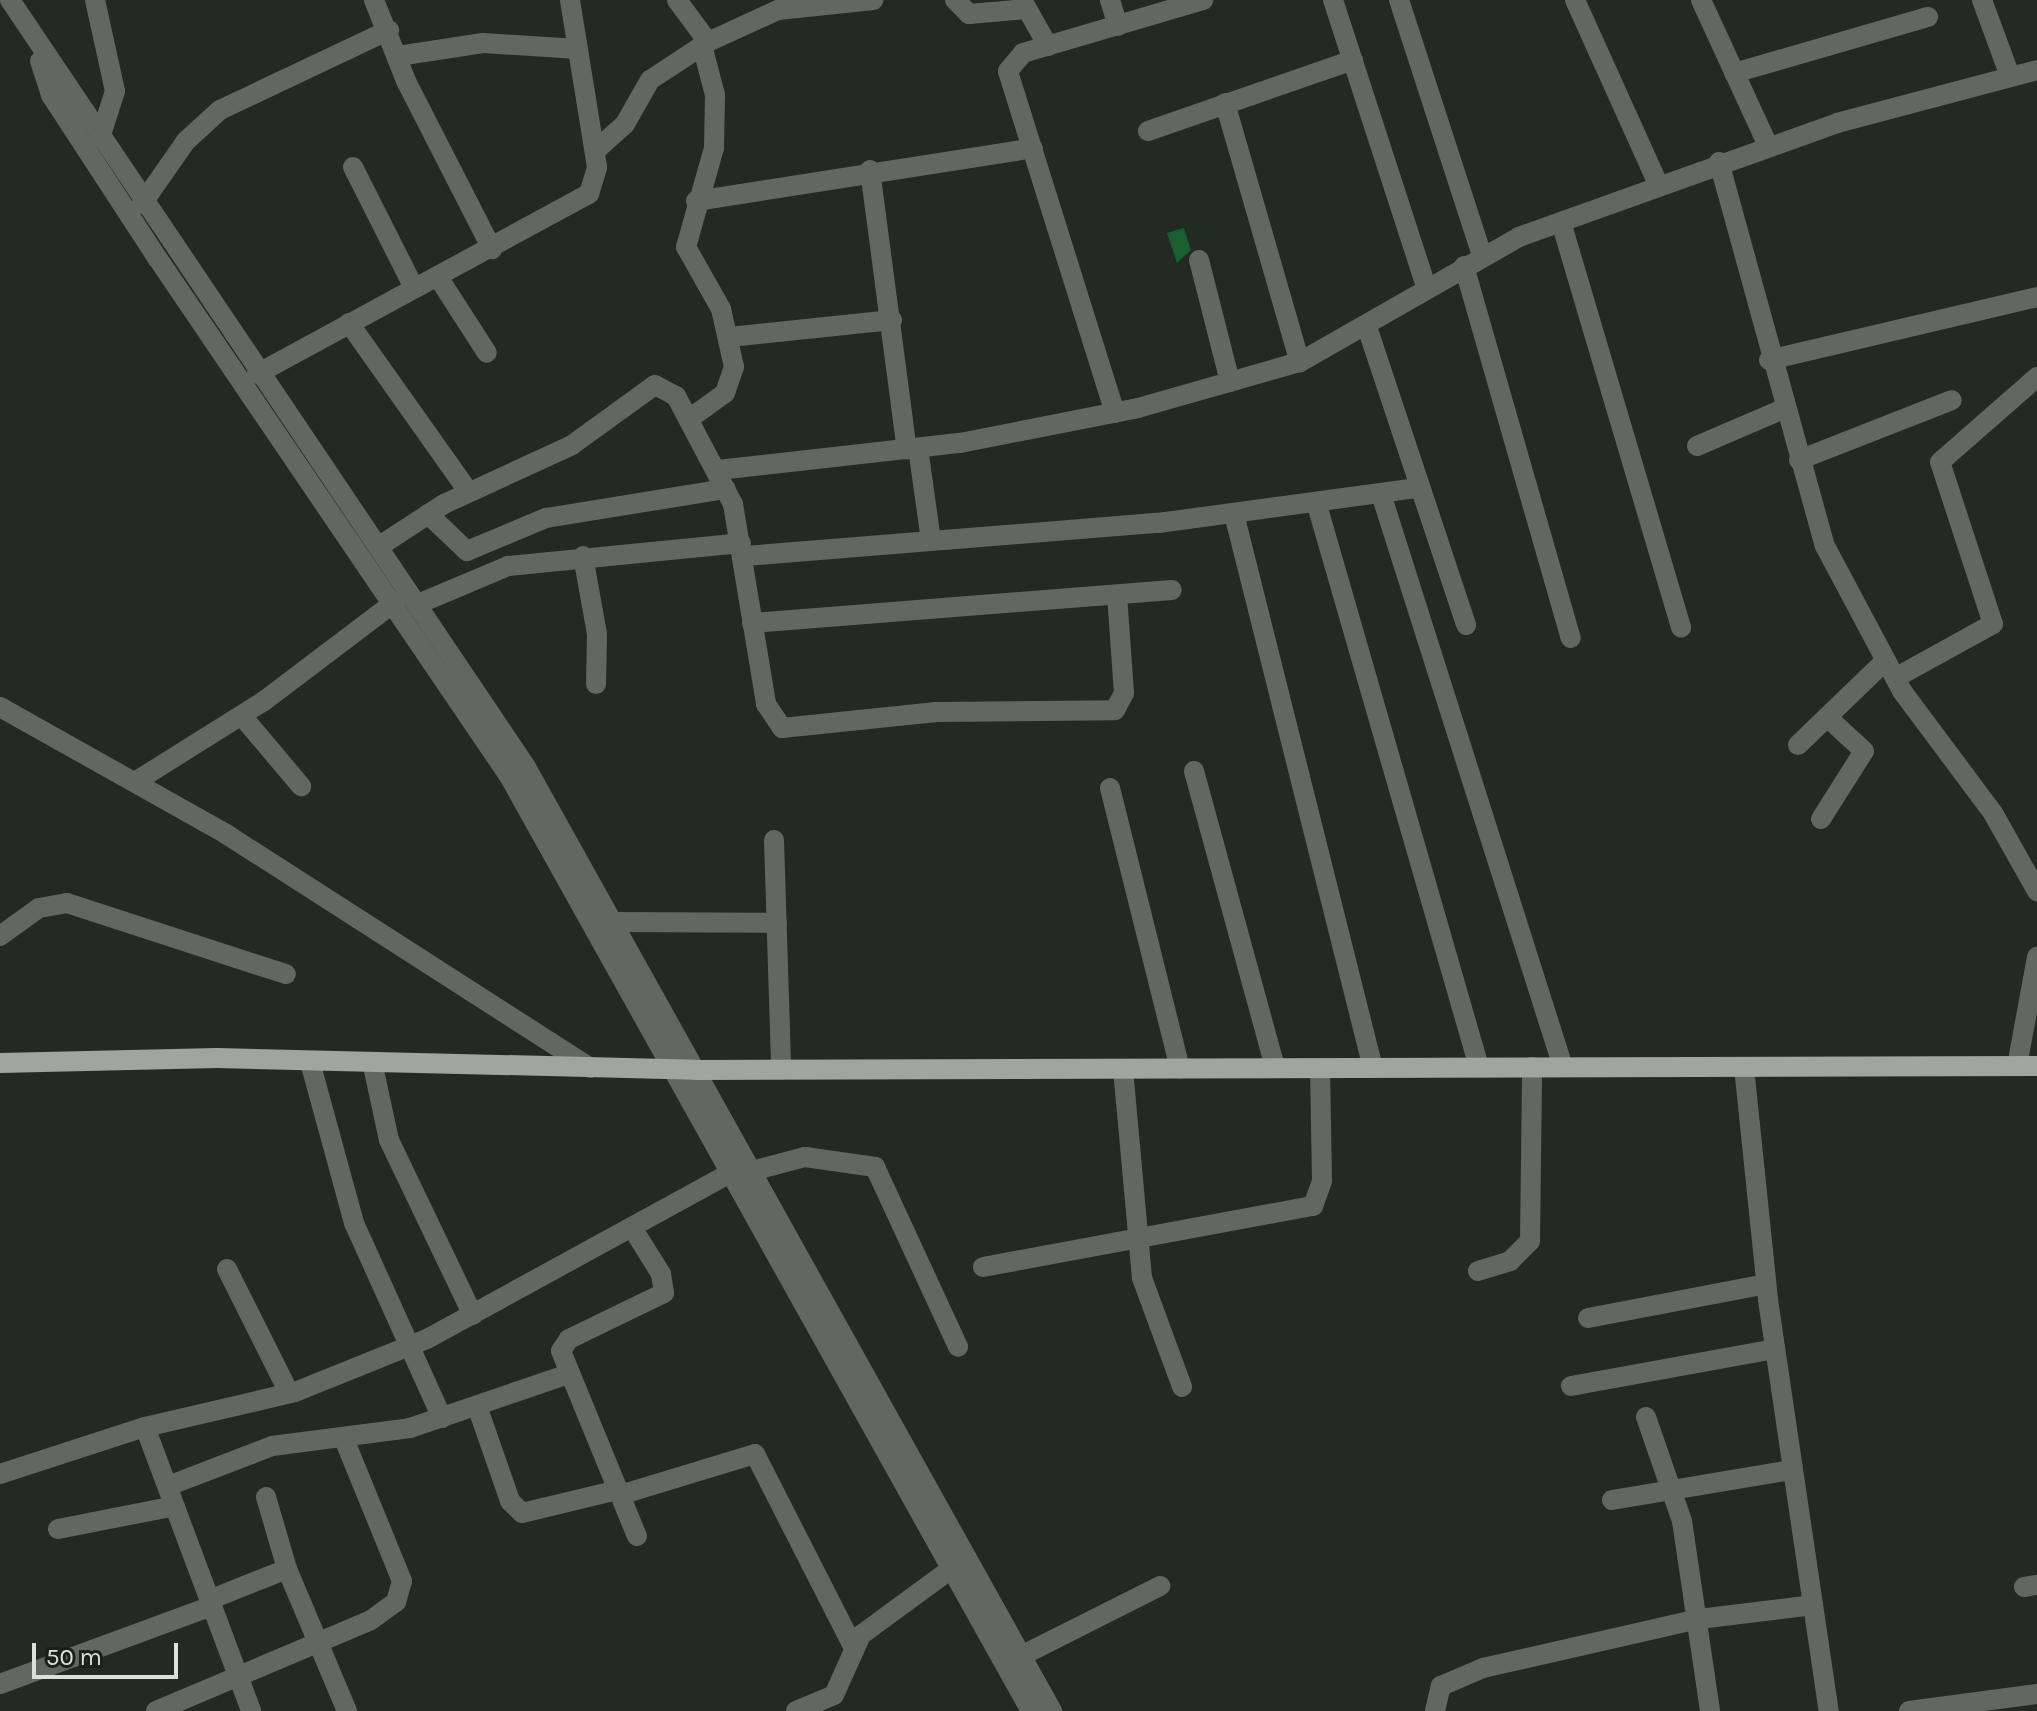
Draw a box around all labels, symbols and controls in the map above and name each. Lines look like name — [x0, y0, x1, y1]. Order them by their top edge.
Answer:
scale bar — [36, 1627, 182, 1677]
text: 50 m — [46, 1643, 102, 1671]

